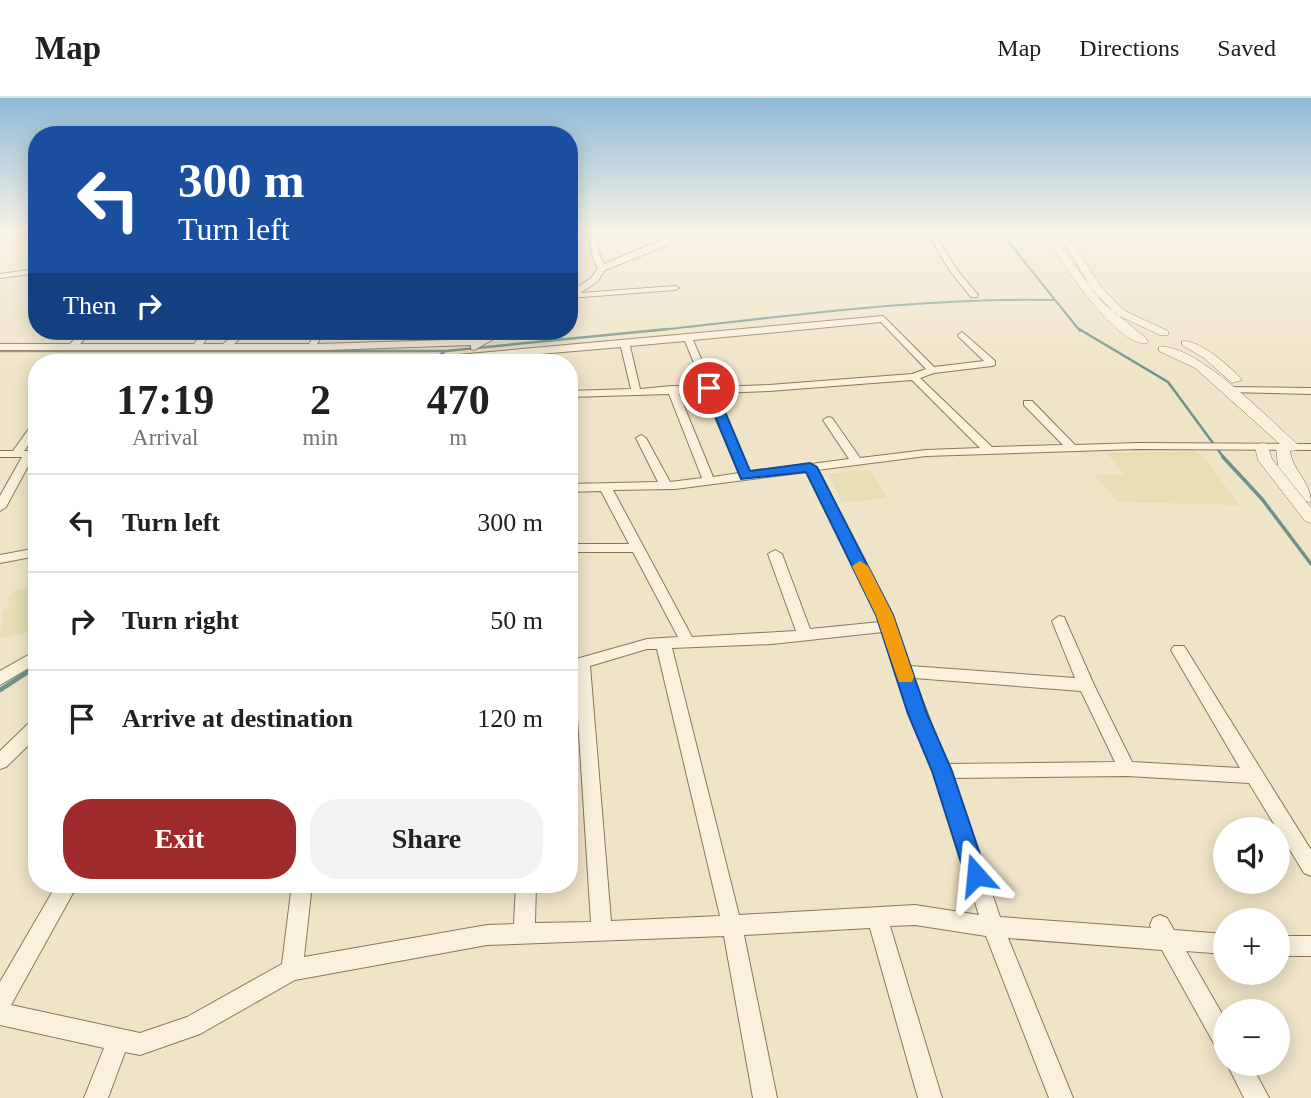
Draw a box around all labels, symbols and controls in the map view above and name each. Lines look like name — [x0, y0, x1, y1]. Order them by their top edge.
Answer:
text: Map — [35, 30, 101, 66]
text: Map — [997, 35, 1041, 61]
text: Directions — [1079, 35, 1179, 61]
text: Saved — [1217, 35, 1276, 61]
text: 300 m — [178, 153, 305, 208]
icon: left — [63, 154, 154, 245]
text: Turn left — [178, 211, 290, 247]
icon: right — [130, 287, 168, 325]
text: Then — [63, 291, 116, 320]
pin — [679, 358, 739, 418]
icon: arrive — [690, 369, 728, 407]
text: 17:19 — [116, 377, 214, 423]
text: 2 — [310, 377, 331, 423]
text: 470 — [427, 377, 490, 423]
text: Arrival — [132, 425, 199, 450]
text: min — [303, 425, 338, 450]
text: m — [449, 425, 467, 450]
icon: left — [63, 504, 101, 542]
text: Turn left — [122, 508, 220, 537]
text: 300 m — [477, 508, 543, 537]
icon: right — [63, 602, 101, 640]
text: Turn right — [122, 606, 239, 635]
text: 50 m — [490, 606, 543, 635]
icon: arrive — [63, 700, 101, 738]
text: Arrive at destination — [122, 704, 353, 733]
text: 120 m — [477, 704, 543, 733]
button: Exit — [63, 799, 296, 879]
button: Share — [310, 799, 543, 879]
map controls — [1213, 817, 1290, 1076]
button: sound — [1213, 817, 1290, 894]
position arrow — [939, 838, 1013, 912]
button: + — [1213, 908, 1290, 985]
button: − — [1213, 999, 1290, 1076]

